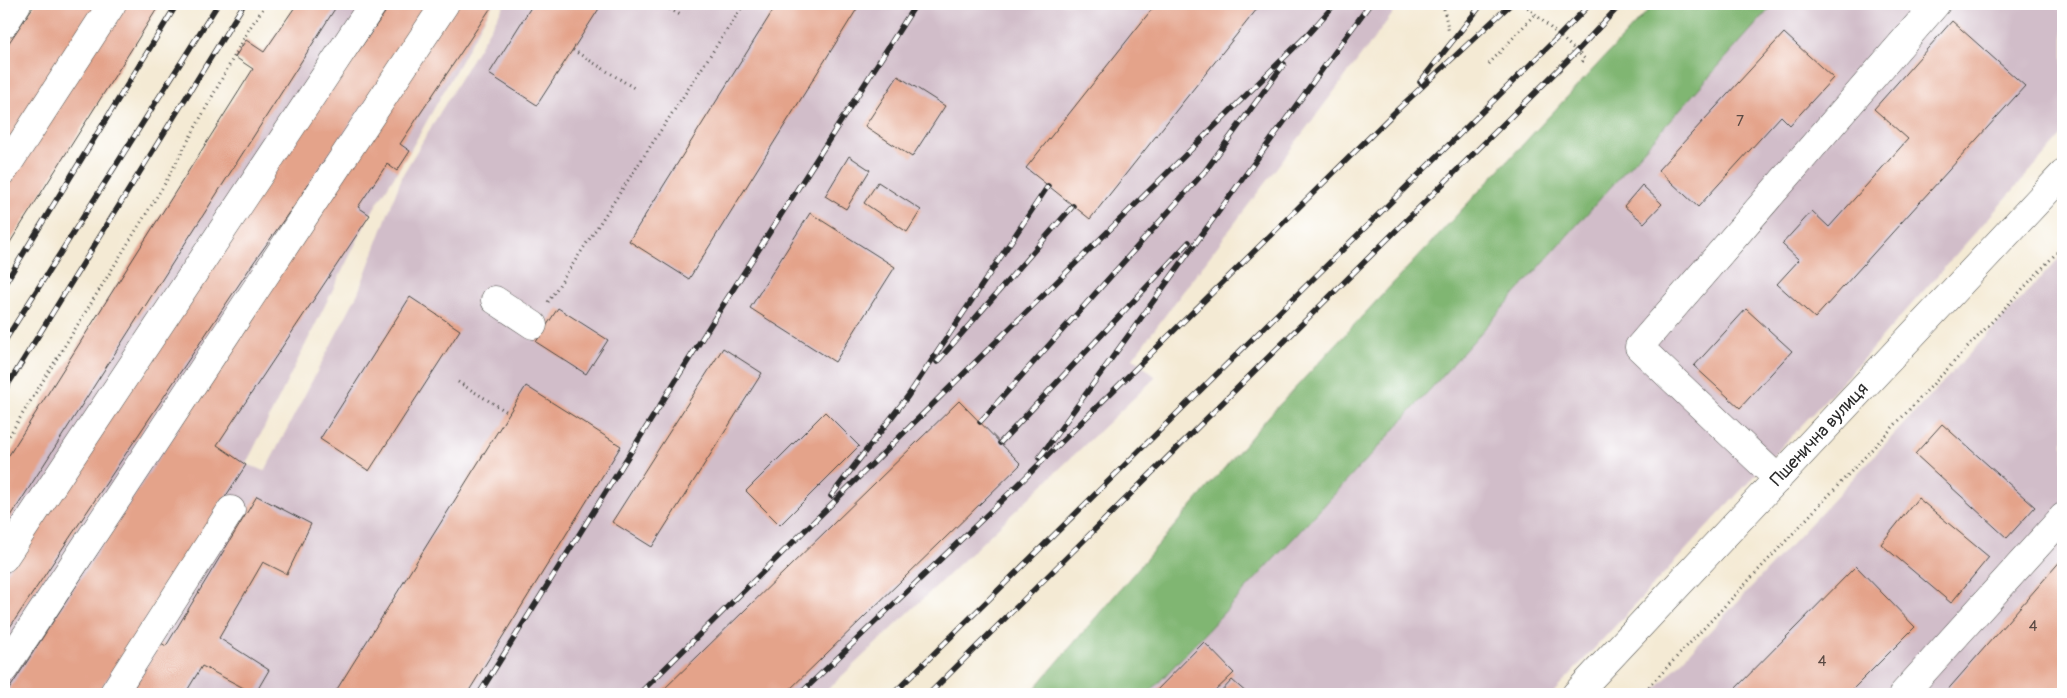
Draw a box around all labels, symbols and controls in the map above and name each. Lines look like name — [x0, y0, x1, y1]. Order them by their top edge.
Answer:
house number: 7 — [1736, 112, 1744, 131]
street label: Пшенична вулиця — [1765, 378, 1873, 491]
house number: 4 — [2029, 617, 2038, 636]
house number: 4 — [1818, 652, 1827, 671]

